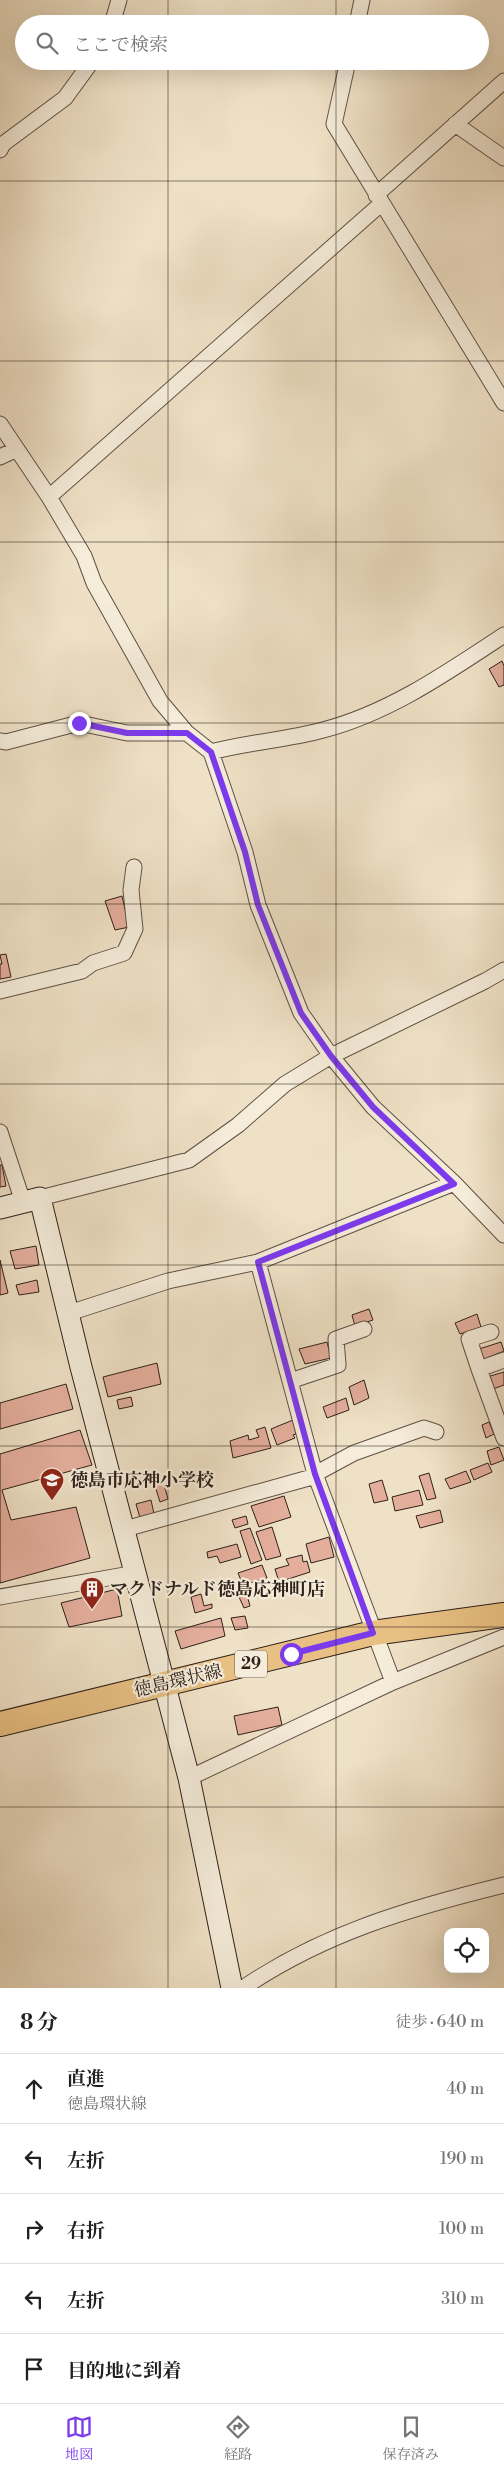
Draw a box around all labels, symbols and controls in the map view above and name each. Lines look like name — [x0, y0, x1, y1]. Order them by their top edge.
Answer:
search box — [15, 15, 489, 70]
icon: search — [33, 29, 61, 57]
text: ここで検索 — [73, 33, 168, 57]
route end — [68, 712, 91, 735]
school or university icon: 徳島市応神小学校 — [39, 1467, 65, 1501]
place label: 徳島市応神小学校 — [70, 1469, 214, 1492]
building icon: マクドナルド徳島応神町店 — [79, 1576, 105, 1610]
place label: マクドナルド徳島応神町店 — [110, 1578, 325, 1601]
route start — [280, 1643, 303, 1666]
road number: 29 — [235, 1650, 267, 1678]
street label: 徳島環状線 — [132, 1660, 224, 1702]
map controls — [444, 1928, 489, 1973]
button: locate — [444, 1928, 489, 1973]
text: 8 分 — [20, 2010, 58, 2036]
text: 徒歩 · 640 m — [395, 2012, 484, 2032]
text: 直進 — [67, 2067, 105, 2091]
icon: ahead — [20, 2075, 48, 2103]
text: 40 m — [447, 2079, 484, 2099]
text: 徳島環状線 — [67, 2094, 147, 2114]
icon: left — [20, 2145, 48, 2173]
text: 左折 — [67, 2149, 105, 2173]
text: 190 m — [440, 2149, 484, 2169]
icon: right — [20, 2215, 48, 2243]
text: 右折 — [67, 2219, 105, 2243]
text: 100 m — [439, 2219, 484, 2239]
icon: left — [20, 2285, 48, 2313]
text: 左折 — [67, 2289, 105, 2313]
text: 310 m — [441, 2289, 484, 2309]
icon: arrive — [20, 2355, 48, 2383]
text: 目的地に到着 — [67, 2359, 181, 2383]
tab: 地図 — [65, 2413, 93, 2464]
tab: 経路 — [224, 2413, 252, 2464]
tab: 保存済み — [383, 2413, 439, 2464]

